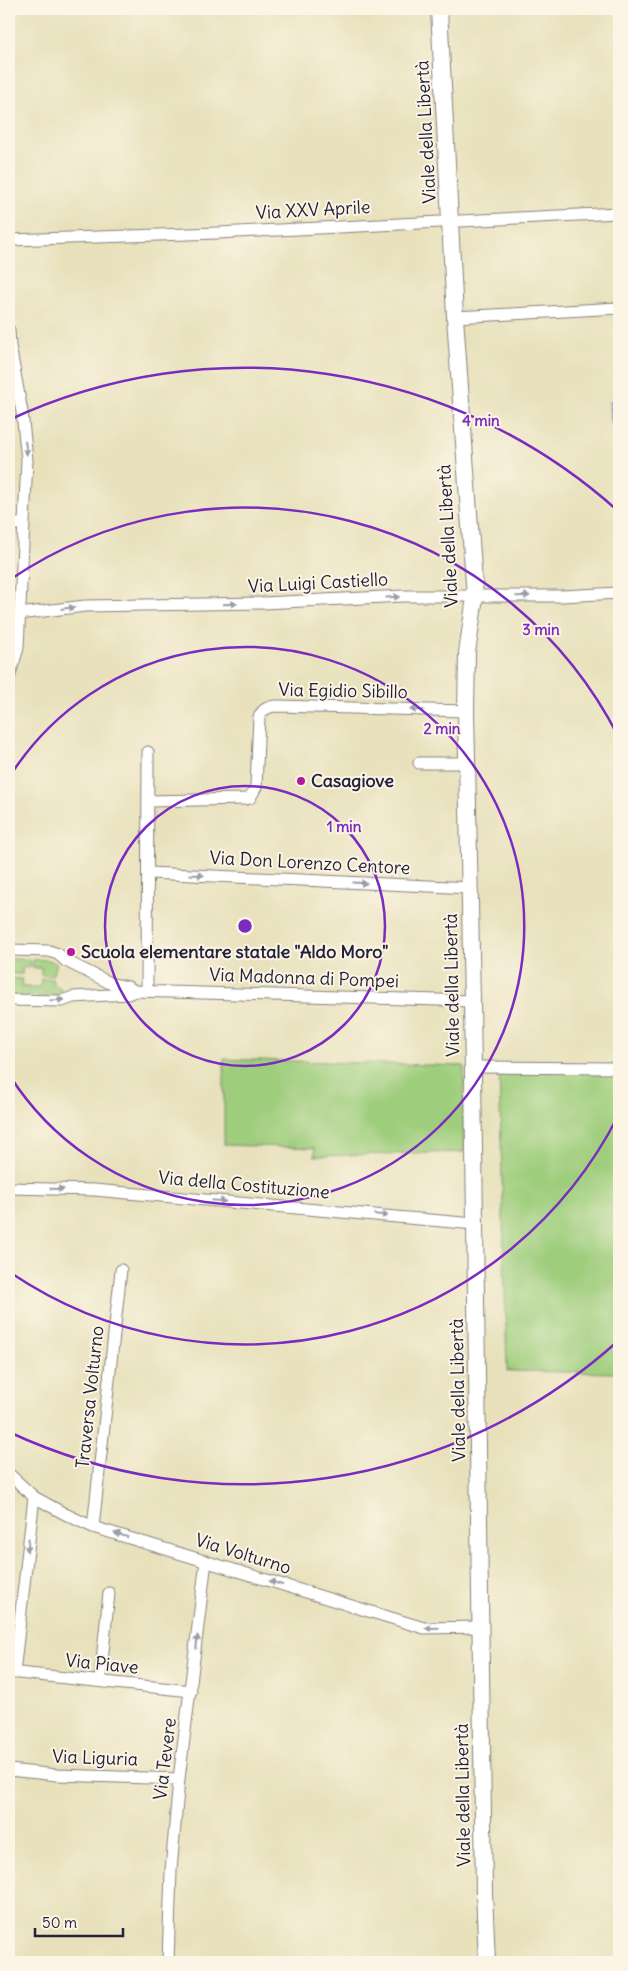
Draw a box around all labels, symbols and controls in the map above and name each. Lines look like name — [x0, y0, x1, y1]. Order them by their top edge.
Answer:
street label: Viale della Libertà — [410, 60, 441, 204]
street label: Via XXV Aprile — [255, 195, 371, 224]
text: 4 min — [462, 411, 500, 430]
one-way arrow — [22, 440, 30, 456]
street label: Viale della Libertà — [432, 464, 463, 608]
street label: Via Luigi Castiello — [247, 567, 389, 598]
one-way arrow — [385, 592, 401, 600]
one-way arrow — [516, 592, 532, 600]
one-way arrow — [222, 600, 238, 608]
one-way arrow — [60, 604, 76, 612]
text: 3 min — [522, 620, 560, 639]
street label: Via Egidio Sibillo — [278, 678, 408, 703]
one-way arrow — [409, 706, 425, 714]
text: 2 min — [424, 719, 461, 738]
place label: Casagiove — [311, 769, 394, 792]
marker: Casagiove — [295, 775, 307, 787]
text: 1 min — [327, 817, 362, 836]
street label: Via Don Lorenzo Centore — [209, 846, 411, 879]
one-way arrow — [190, 872, 206, 880]
one-way arrow — [352, 879, 368, 887]
street label: Viale della Libertà — [439, 913, 464, 1057]
centre of rings — [236, 917, 254, 935]
place label: Scuola elementare statale "Aldo Moro" — [81, 940, 388, 963]
marker: Scuola elementare statale "Aldo Moro" — [65, 946, 77, 958]
street label: Via Madonna di Pompei — [209, 963, 399, 992]
one-way arrow — [50, 996, 66, 1004]
street label: Via della Costituzione — [157, 1166, 331, 1203]
one-way arrow — [50, 1185, 66, 1193]
one-way arrow — [212, 1197, 228, 1205]
one-way arrow — [374, 1211, 390, 1219]
street label: Viale della Libertà — [445, 1318, 470, 1462]
street label: Traversa Volturno — [71, 1324, 108, 1469]
street label: Via Volturno — [192, 1528, 294, 1579]
one-way arrow — [113, 1531, 128, 1539]
one-way arrow — [24, 1538, 32, 1554]
one-way arrow — [269, 1579, 284, 1586]
one-way arrow — [424, 1624, 440, 1632]
one-way arrow — [193, 1634, 201, 1650]
street label: Via Piave — [64, 1648, 140, 1679]
street label: Via Tevere — [148, 1717, 181, 1801]
street label: Viale della Libertà — [450, 1723, 475, 1867]
street label: Via Liguria — [52, 1745, 138, 1770]
scale bar — [35, 1906, 122, 1938]
text: 50 m — [42, 1913, 77, 1932]

